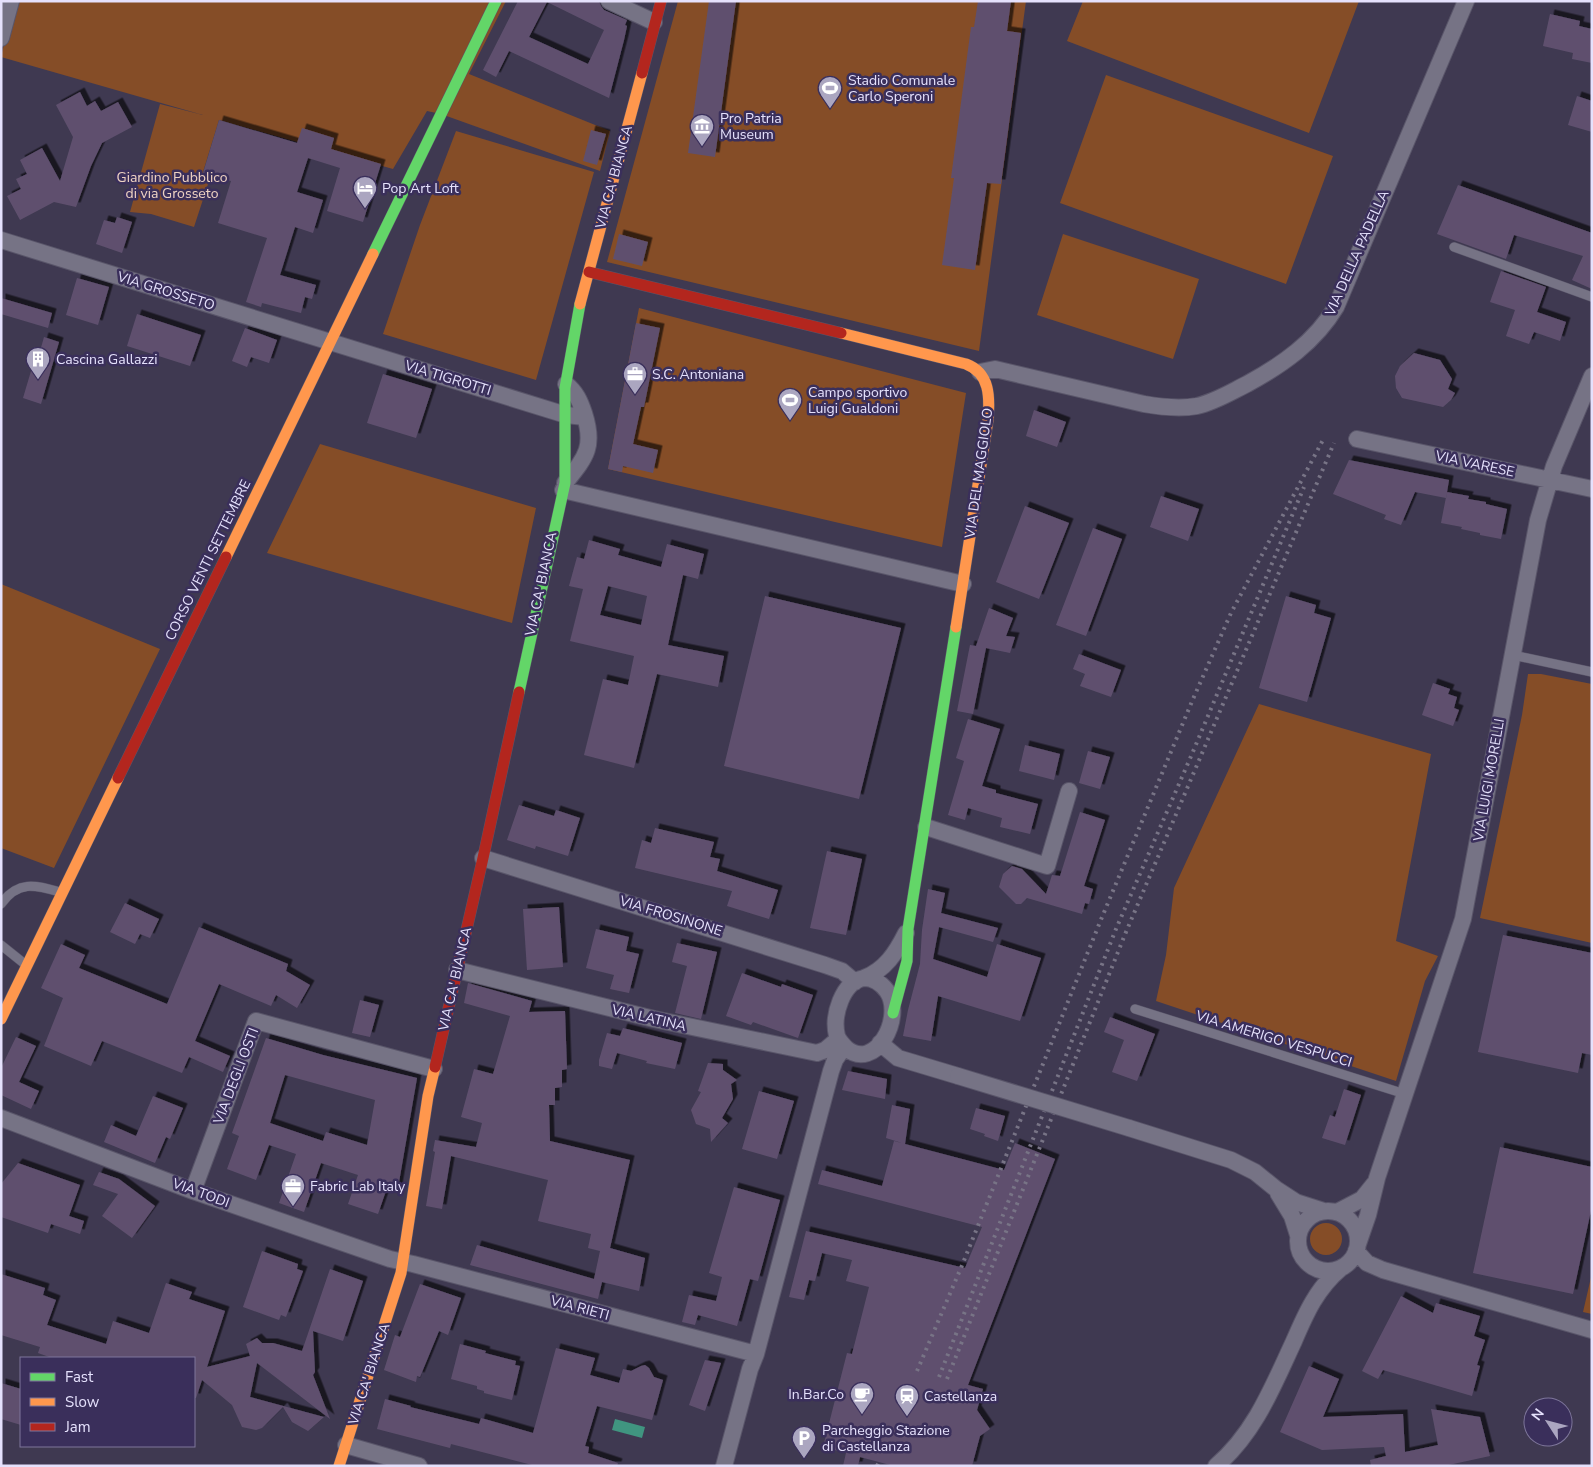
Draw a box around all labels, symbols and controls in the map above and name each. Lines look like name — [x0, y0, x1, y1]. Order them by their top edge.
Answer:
place label: Stadio Comunale Carlo Speroni — [848, 71, 955, 106]
sports icon: Stadio Comunale Carlo Speroni — [817, 75, 843, 109]
place label: Pro Patria Museum — [720, 109, 782, 144]
museum icon: Pro Patria Museum — [689, 113, 715, 147]
street label: VIA CA' BIANCA — [591, 123, 637, 232]
park label: Giardino Pubblico di via Grosseto — [117, 168, 228, 203]
hotel icon: Pop Art Loft — [352, 175, 378, 209]
place label: Pop Art Loft — [382, 179, 459, 198]
street label: VIA DELLA PADELLA — [1320, 187, 1393, 320]
street label: VIA GROSSETO — [114, 267, 217, 315]
building icon: Cascina Gallazzi — [25, 346, 51, 380]
place label: Cascina Gallazzi — [56, 350, 158, 369]
street label: VIA TIGROTTI — [402, 356, 493, 400]
office icon: S.C. Antoniana — [622, 361, 648, 395]
place label: S.C. Antoniana — [652, 365, 744, 384]
place label: Campo sportivo Luigi Gualdoni — [808, 383, 907, 418]
sports icon: Campo sportivo Luigi Gualdoni — [777, 387, 803, 421]
street label: VIA DEL MAGGIOLO — [960, 407, 998, 540]
street label: VIA VARESE — [1433, 446, 1516, 482]
street label: CORSO VENTI SETTEMBRE — [161, 476, 255, 644]
street label: VIA CA' BIANCA — [520, 530, 561, 639]
street label: VIA LUIGI MORELLI — [1469, 717, 1509, 844]
street label: VIA FROSINONE — [616, 891, 725, 941]
street label: VIA CA' BIANCA — [434, 925, 476, 1034]
street label: VIA LATINA — [609, 1000, 688, 1036]
street label: VIA AMERIGO VESPUCCI — [1193, 1006, 1354, 1072]
street label: VIA DEGLI OSTI — [209, 1025, 263, 1128]
office icon: Fabric Lab Italy — [280, 1173, 306, 1207]
street label: VIA TODI — [169, 1174, 232, 1212]
place label: Fabric Lab Italy — [310, 1177, 406, 1196]
street label: VIA RIETI — [548, 1291, 611, 1325]
street label: VIA CA' BIANCA — [343, 1321, 394, 1428]
legend — [20, 1357, 195, 1447]
text: Fast — [65, 1367, 94, 1387]
cafe icon: In.Bar.Co — [849, 1381, 875, 1415]
station icon: Castellanza — [894, 1383, 920, 1417]
place label: In.Bar.Co — [788, 1385, 844, 1404]
place label: Castellanza — [924, 1387, 997, 1406]
text: Slow — [65, 1392, 100, 1412]
north arrow — [1523, 1397, 1573, 1447]
text: N — [1527, 1405, 1549, 1424]
text: Jam — [64, 1417, 91, 1437]
place label: Parcheggio Stazione di Castellanza — [822, 1421, 950, 1456]
parking icon: Parcheggio Stazione di Castellanza — [791, 1425, 817, 1459]

